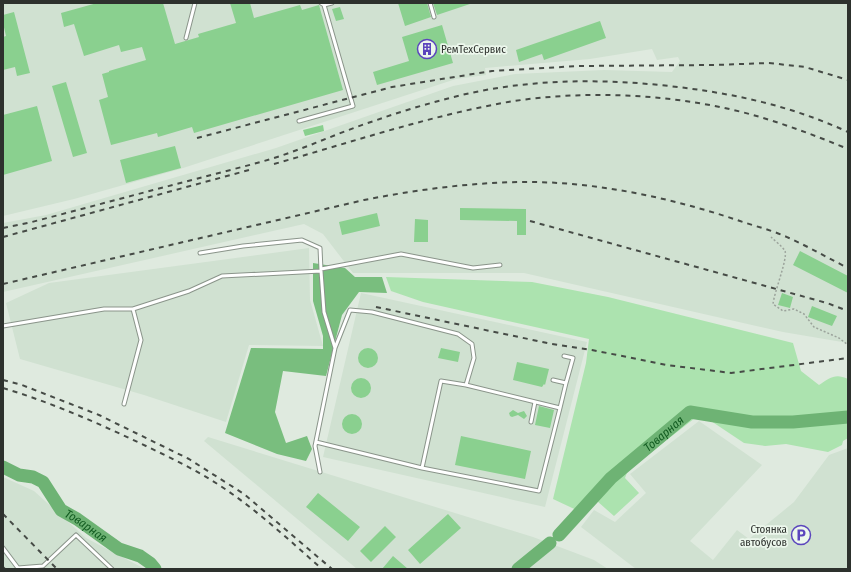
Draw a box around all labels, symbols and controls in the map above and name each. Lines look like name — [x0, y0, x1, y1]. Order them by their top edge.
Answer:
building icon: РемТехСервис — [416, 38, 438, 60]
place label: РемТехСервис — [441, 43, 506, 56]
water label: Товарная — [641, 413, 687, 455]
water label: Товарная — [62, 507, 110, 545]
place label: Стоянка автобусов — [740, 523, 787, 549]
parking icon: Стоянка автобусов — [790, 524, 812, 546]

